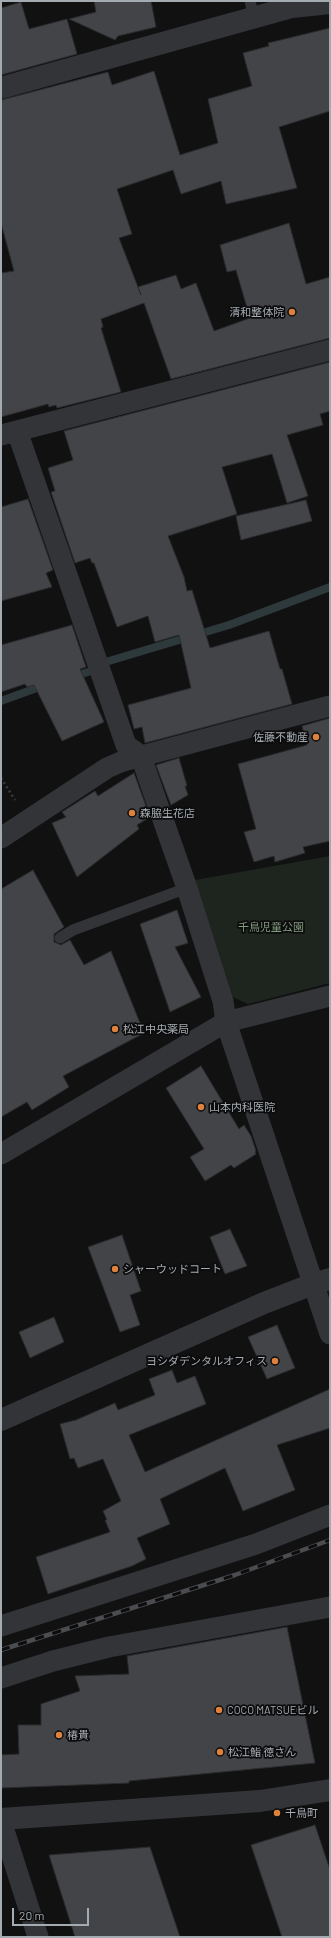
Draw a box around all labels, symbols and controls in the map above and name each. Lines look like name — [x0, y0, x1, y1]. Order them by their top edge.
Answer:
place label: 清和整体院 — [229, 305, 284, 319]
marker: 清和整体院 — [287, 307, 297, 317]
place label: 佐藤不動産 — [253, 730, 308, 744]
marker: 佐藤不動産 — [311, 732, 321, 742]
place label: 森脇生花店 — [140, 806, 195, 820]
marker: 森脇生花店 — [127, 808, 137, 818]
park label: 千鳥児童公園 — [238, 920, 304, 934]
place label: 松江中央薬局 — [123, 1022, 189, 1036]
marker: 松江中央薬局 — [110, 1024, 120, 1034]
place label: 山本内科医院 — [209, 1100, 275, 1114]
marker: 山本内科医院 — [196, 1102, 206, 1112]
place label: シャーウッドコート — [123, 1262, 222, 1276]
marker: シャーウッドコート — [110, 1264, 120, 1274]
place label: ヨシダデンタルオフィス — [146, 1354, 267, 1368]
marker: ヨシダデンタルオフィス — [270, 1356, 280, 1366]
place label: COCO MATSUEビル — [227, 1703, 319, 1717]
marker: COCO MATSUEビル — [214, 1705, 224, 1715]
place label: 椿貴 — [67, 1728, 89, 1742]
marker: 椿貴 — [54, 1730, 64, 1740]
place label: 松江鮨 徳さん — [228, 1745, 296, 1759]
marker: 松江鮨 徳さん — [215, 1747, 225, 1757]
place label: 千鳥町 — [285, 1806, 318, 1820]
marker: 千鳥町 — [272, 1808, 282, 1818]
scale bar — [14, 1900, 91, 1926]
text: 20 m — [19, 1908, 45, 1922]

